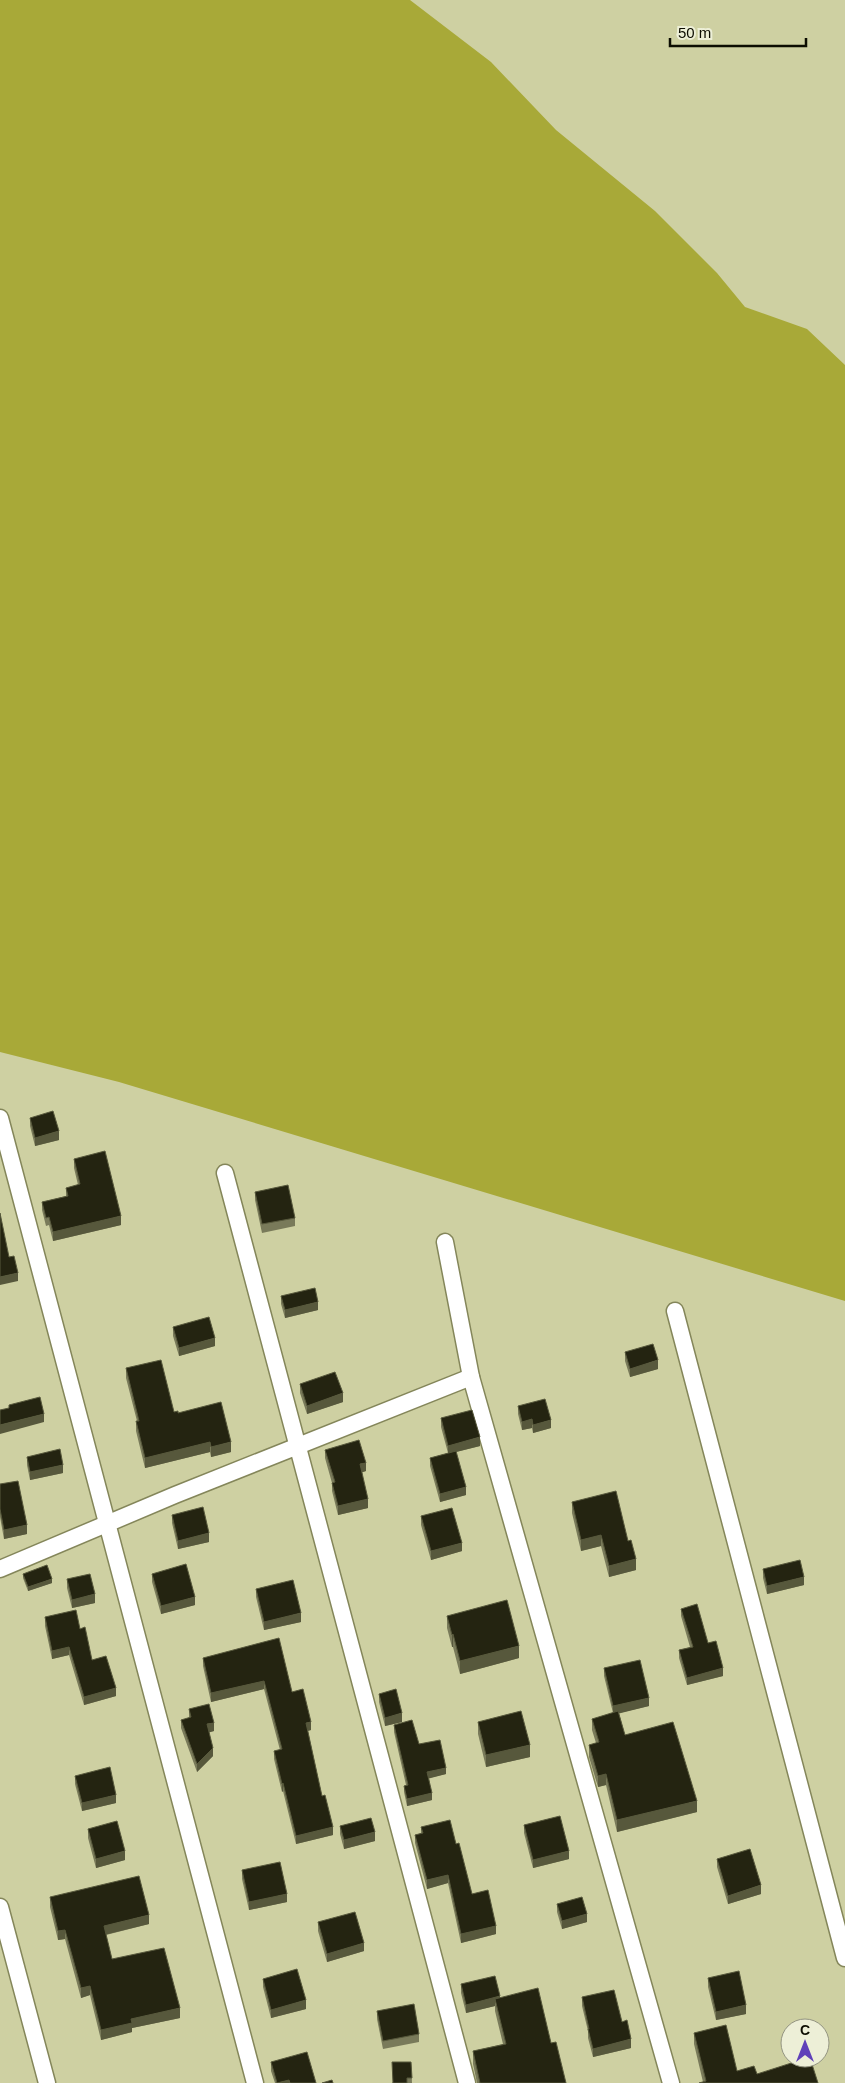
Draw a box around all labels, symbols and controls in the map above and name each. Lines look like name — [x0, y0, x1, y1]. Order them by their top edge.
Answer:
scale bar — [670, 15, 806, 47]
text: 50 m — [678, 24, 711, 41]
north arrow — [780, 2018, 830, 2068]
text: С — [800, 2022, 810, 2038]

